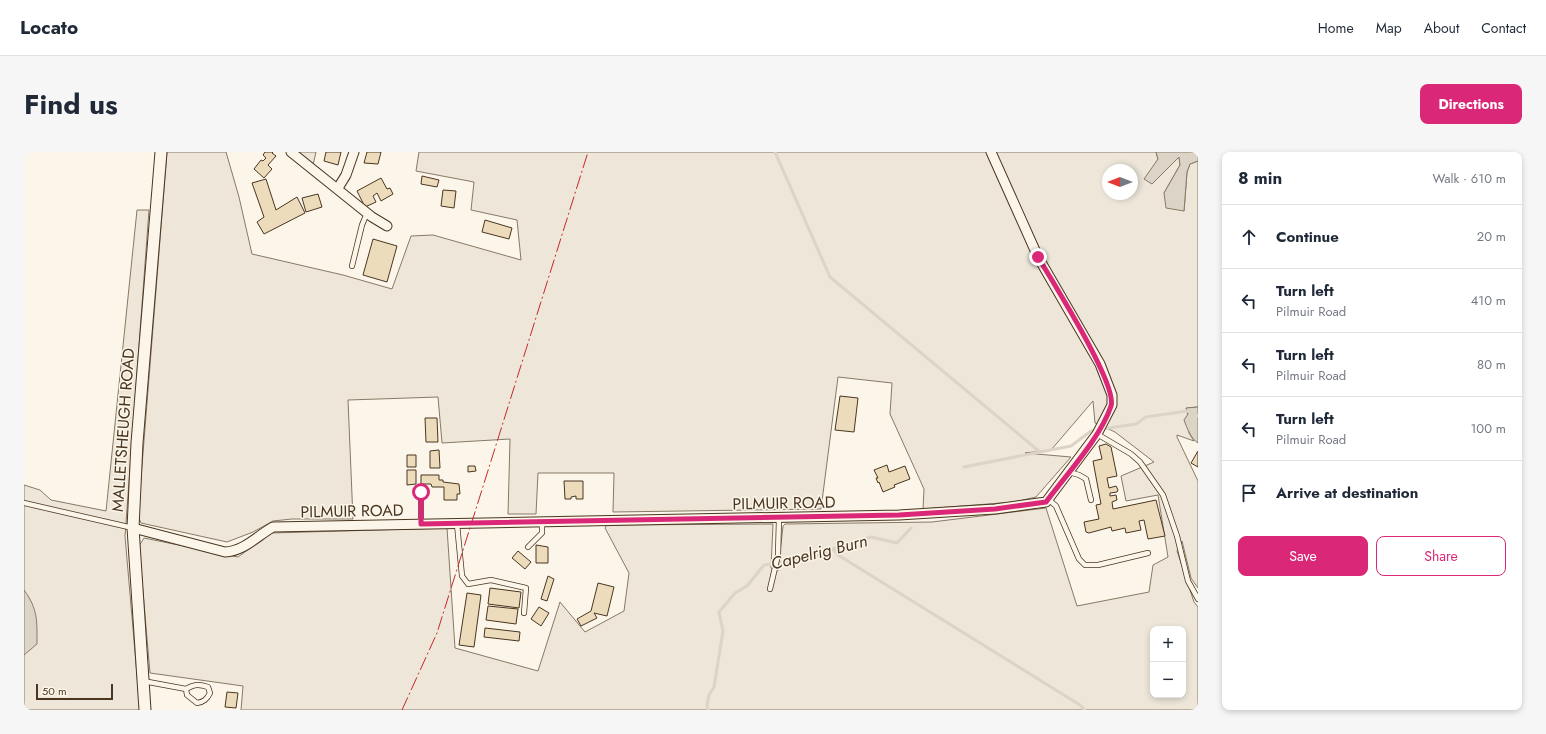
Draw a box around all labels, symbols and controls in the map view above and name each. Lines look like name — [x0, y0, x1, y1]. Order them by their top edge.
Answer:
text: Locato — [20, 14, 78, 41]
text: Home — [1318, 18, 1354, 38]
text: Map — [1376, 18, 1402, 38]
text: About — [1424, 18, 1459, 38]
text: Contact — [1481, 18, 1526, 38]
text: Find us — [24, 84, 118, 125]
button: Directions — [1420, 84, 1522, 124]
north arrow — [1102, 164, 1138, 200]
text: 8 min — [1238, 166, 1282, 190]
text: Walk · 610 m — [1433, 169, 1506, 188]
icon: ahead — [1238, 226, 1260, 248]
text: Continue — [1276, 226, 1339, 248]
text: 20 m — [1477, 227, 1506, 246]
route end — [1029, 248, 1047, 266]
text: Turn left — [1276, 280, 1334, 302]
icon: left — [1238, 290, 1260, 312]
text: 410 m — [1471, 291, 1506, 310]
text: Pilmuir Road — [1276, 302, 1346, 321]
text: Turn left — [1276, 344, 1334, 366]
street label: MALLETSHEUGH ROAD — [106, 347, 140, 513]
icon: left — [1238, 354, 1260, 376]
text: 80 m — [1477, 355, 1506, 374]
text: Pilmuir Road — [1276, 366, 1346, 385]
text: Turn left — [1276, 408, 1334, 430]
icon: left — [1238, 418, 1260, 440]
text: 100 m — [1471, 419, 1506, 438]
text: Pilmuir Road — [1276, 430, 1346, 449]
icon: arrive — [1238, 482, 1260, 504]
text: Arrive at destination — [1276, 482, 1418, 504]
route start — [412, 483, 430, 501]
street label: PILMUIR ROAD — [732, 491, 836, 515]
street label: PILMUIR ROAD — [300, 499, 404, 523]
water label: Capelrig Burn — [768, 528, 870, 576]
button: Save — [1238, 536, 1368, 576]
button: Share — [1376, 536, 1506, 576]
map controls — [1150, 626, 1186, 698]
button: + — [1150, 626, 1186, 662]
button: − — [1150, 662, 1186, 698]
scale bar — [36, 682, 113, 701]
text: 50 m — [42, 683, 67, 699]

